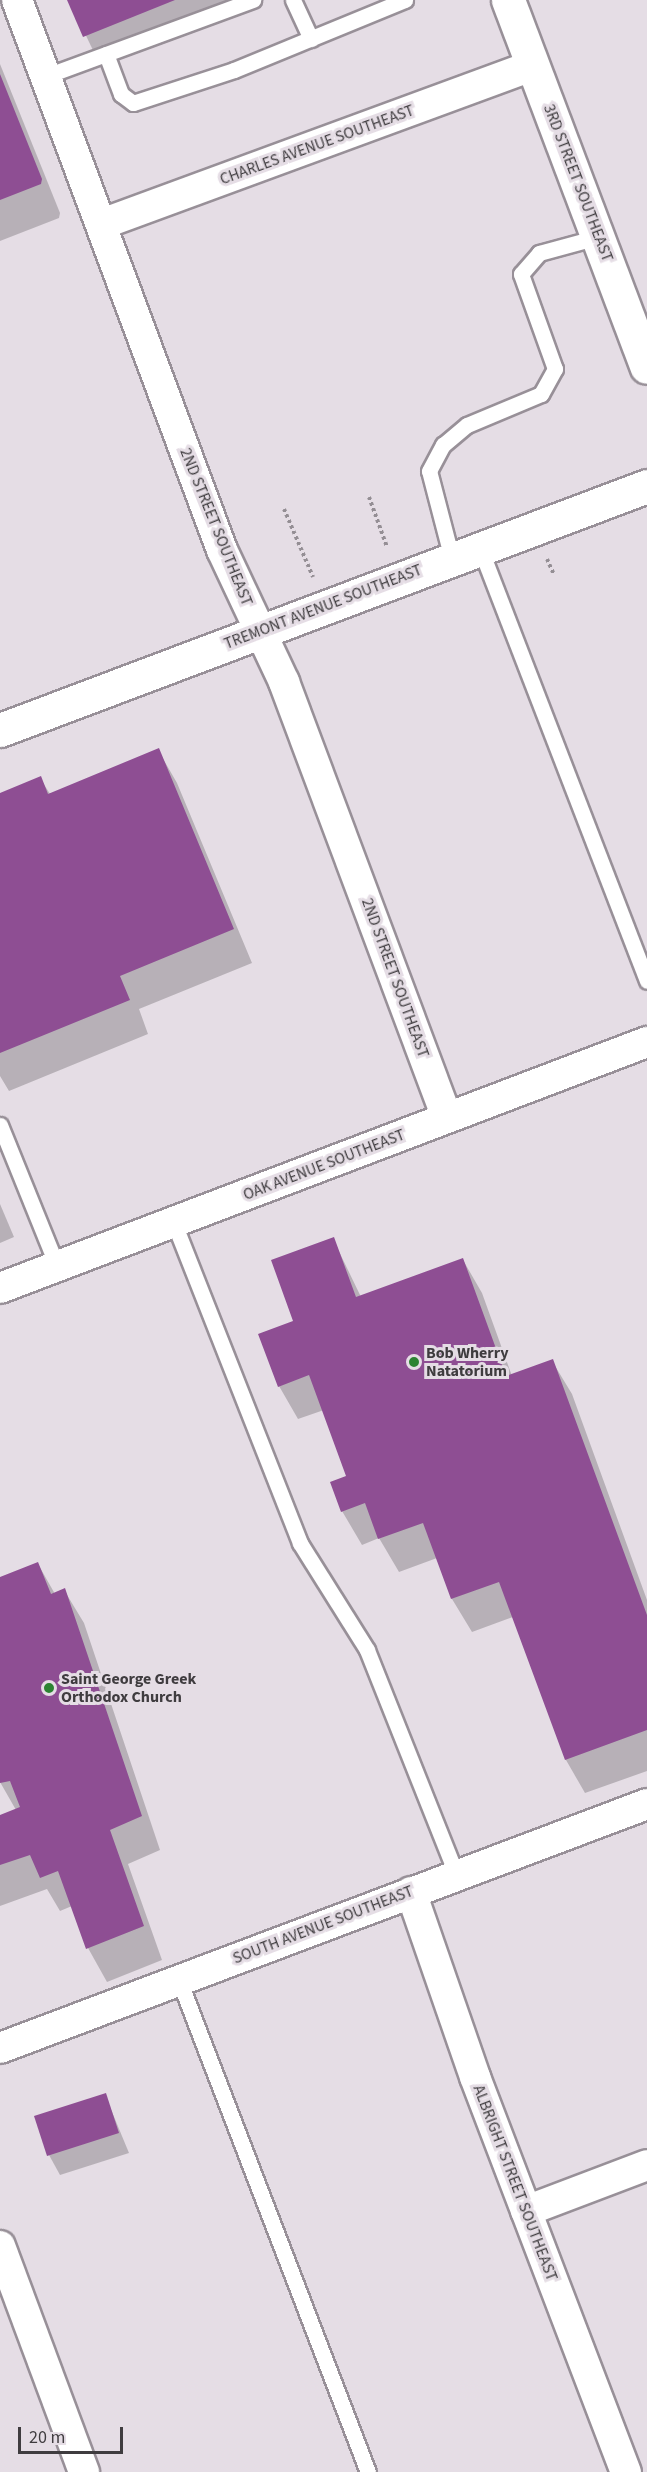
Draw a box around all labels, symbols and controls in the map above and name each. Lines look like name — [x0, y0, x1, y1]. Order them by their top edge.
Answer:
street label: CHARLES AVENUE SOUTHEAST — [217, 101, 417, 189]
street label: 3RD STREET SOUTHEAST — [539, 102, 617, 264]
street label: 2ND STREET SOUTHEAST — [176, 445, 256, 609]
street label: TREMONT AVENUE SOUTHEAST — [221, 560, 425, 654]
street label: 2ND STREET SOUTHEAST — [357, 896, 433, 1060]
street label: OAK AVENUE SOUTHEAST — [241, 1125, 407, 1205]
place label: Bob Wherry Natatorium — [426, 1343, 509, 1381]
marker: Bob Wherry Natatorium — [407, 1355, 421, 1369]
place label: Saint George Greek Orthodox Church — [61, 1669, 196, 1707]
marker: Saint George Greek Orthodox Church — [42, 1681, 56, 1695]
street label: SOUTH AVENUE SOUTHEAST — [230, 1882, 416, 1968]
street label: ALBRIGHT STREET SOUTHEAST — [469, 2082, 561, 2284]
scale bar — [21, 2415, 126, 2453]
text: 20 m — [29, 2425, 65, 2450]

